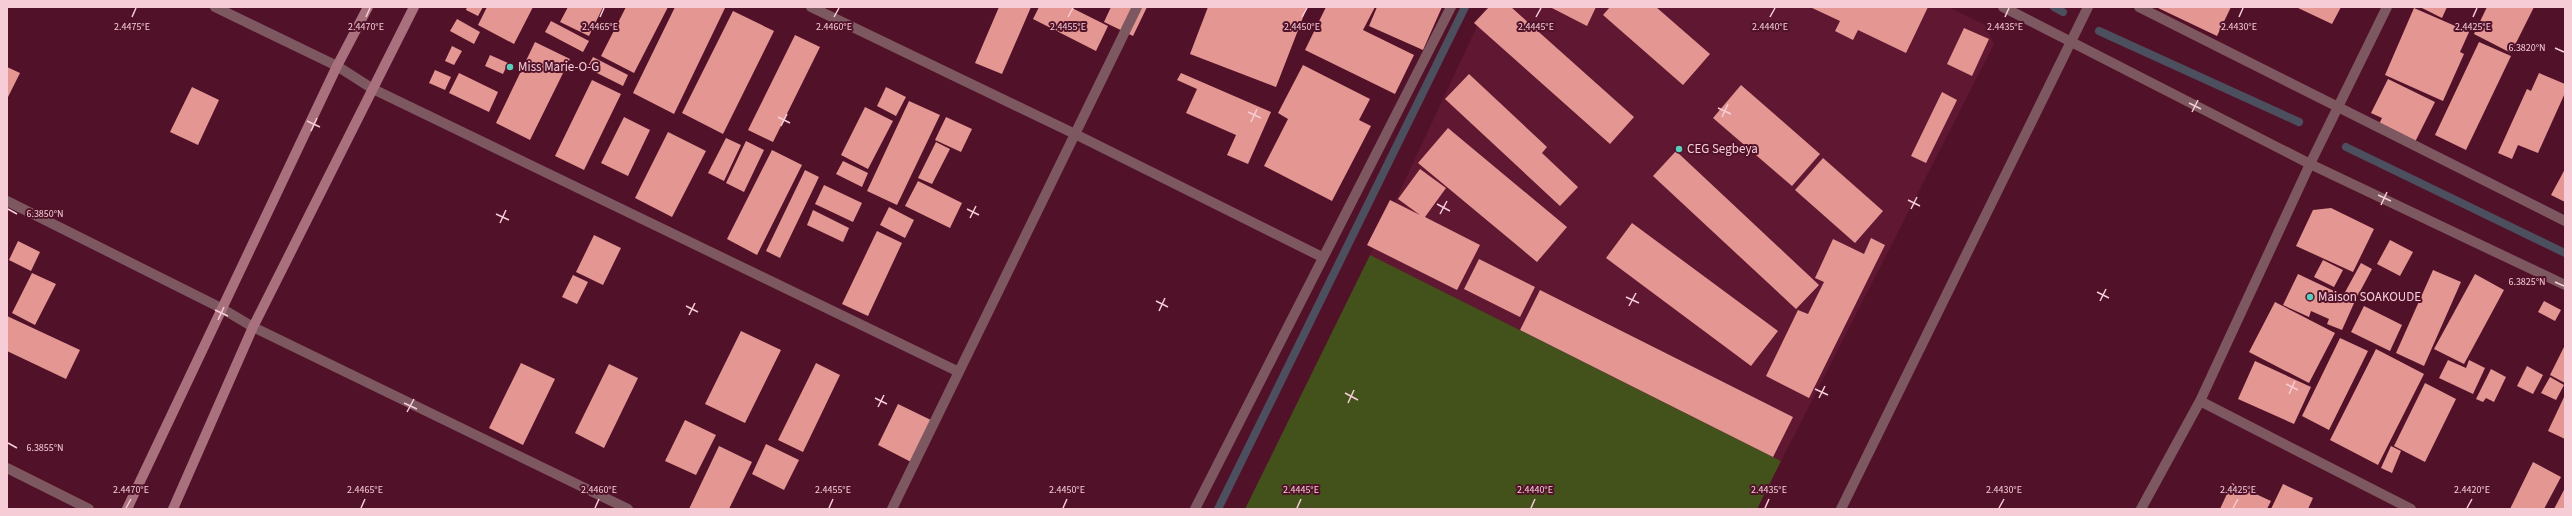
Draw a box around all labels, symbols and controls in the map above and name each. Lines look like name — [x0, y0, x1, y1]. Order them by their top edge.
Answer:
text: 2.4475°E — [114, 20, 150, 34]
text: 2.4470°E — [348, 20, 384, 34]
text: 2.4465°E — [582, 20, 618, 34]
text: 2.4460°E — [816, 20, 852, 34]
text: 2.4455°E — [1050, 20, 1086, 34]
text: 2.4450°E — [1284, 20, 1320, 34]
text: 2.4445°E — [1518, 20, 1554, 34]
text: 2.4440°E — [1752, 20, 1788, 34]
text: 2.4435°E — [1987, 20, 2023, 34]
text: 2.4430°E — [2221, 20, 2257, 34]
text: 2.4425°E — [2455, 20, 2491, 34]
text: 6.3820°N — [2508, 41, 2546, 55]
place label: Miss Marie-O-G — [518, 58, 599, 76]
marker: Miss Marie-O-G — [505, 62, 515, 72]
place label: CEG Segbeya — [1687, 140, 1758, 158]
marker: CEG Segbeya — [1674, 144, 1684, 154]
text: 6.3850°N — [26, 207, 64, 221]
text: 6.3825°N — [2508, 275, 2546, 289]
place label: Maison SOAKOUDE — [2318, 288, 2421, 306]
marker: Maison SOAKOUDE — [2305, 292, 2315, 302]
text: 6.3855°N — [26, 441, 64, 455]
text: 2.4470°E — [113, 483, 149, 497]
text: 2.4465°E — [347, 483, 383, 497]
text: 2.4460°E — [581, 483, 617, 497]
text: 2.4455°E — [815, 483, 851, 497]
text: 2.4450°E — [1049, 483, 1085, 497]
text: 2.4445°E — [1283, 483, 1319, 497]
text: 2.4440°E — [1517, 483, 1553, 497]
text: 2.4435°E — [1751, 483, 1787, 497]
text: 2.4430°E — [1986, 483, 2022, 497]
text: 2.4425°E — [2220, 483, 2256, 497]
text: 2.4420°E — [2454, 483, 2490, 497]

